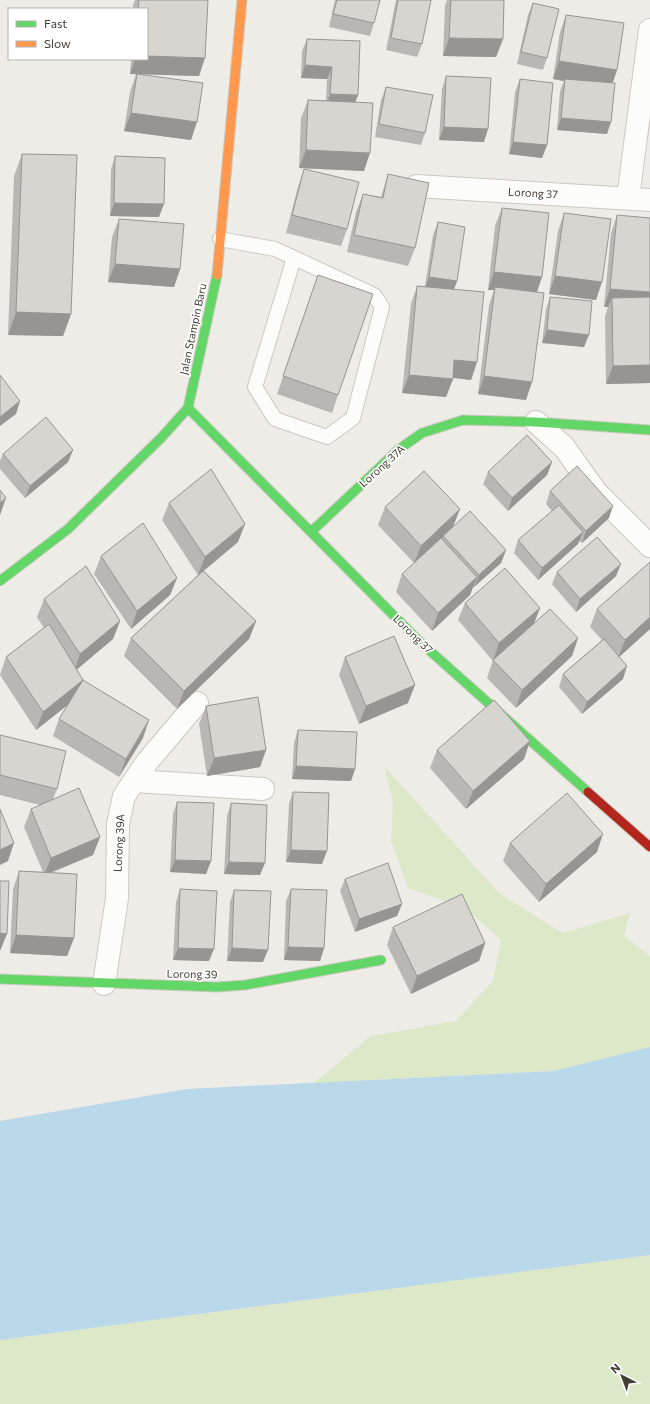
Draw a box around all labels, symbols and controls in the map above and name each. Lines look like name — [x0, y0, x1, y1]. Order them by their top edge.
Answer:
legend — [8, 8, 148, 60]
text: Fast — [44, 16, 67, 30]
text: Slow — [44, 36, 71, 50]
street label: Lorong 37 — [508, 185, 559, 200]
street label: Jalan Stampin Baru — [176, 282, 210, 376]
street label: Lorong 37A — [356, 442, 407, 489]
street label: Lorong 37 — [391, 612, 436, 656]
street label: Lorong 39A — [110, 813, 127, 872]
street label: Lorong 39 — [166, 967, 218, 980]
north arrow — [602, 1356, 642, 1396]
text: N — [608, 1361, 622, 1376]

